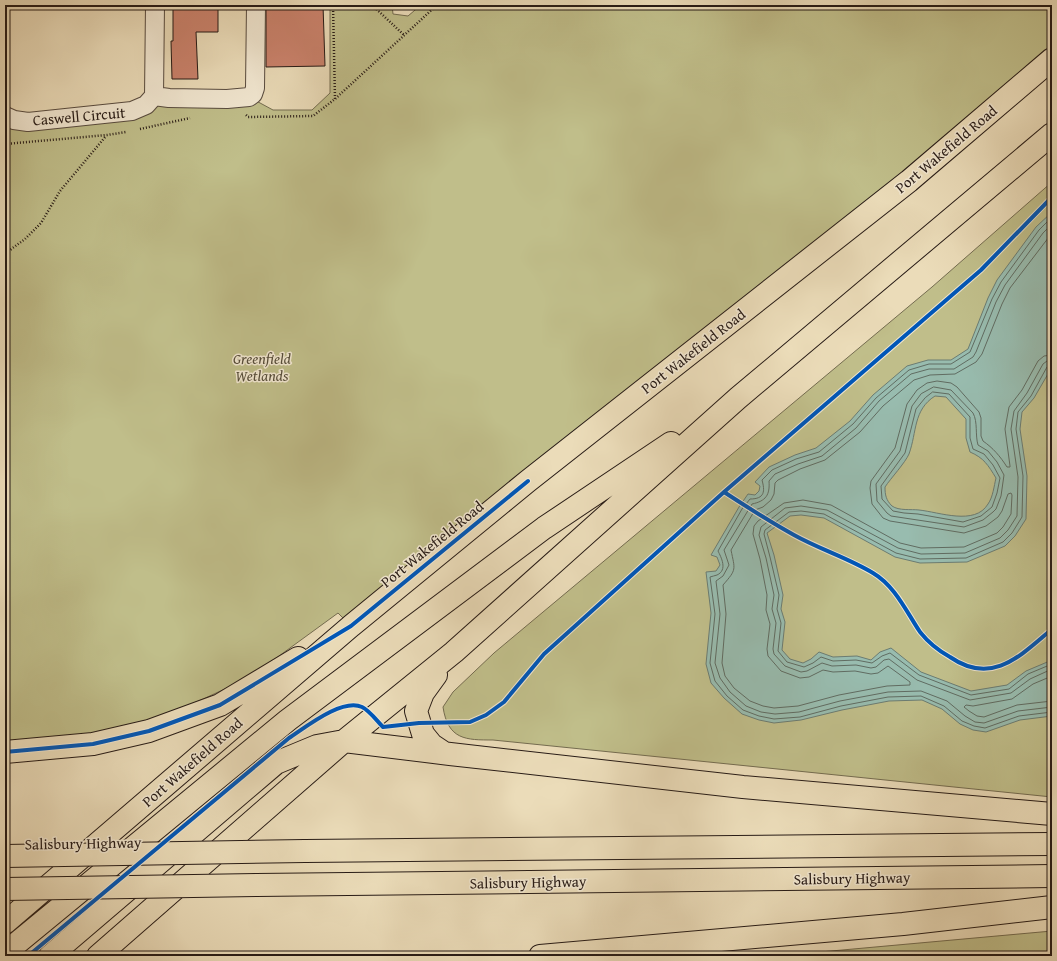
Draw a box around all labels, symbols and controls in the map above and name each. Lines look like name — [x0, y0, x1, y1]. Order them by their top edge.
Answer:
street label: Port Wakefield Road — [891, 100, 1001, 198]
street label: Caswell Circuit — [32, 101, 127, 131]
street label: Port Wakefield Road — [636, 304, 750, 398]
park label: Greenfield Wetlands — [233, 348, 291, 386]
street label: Port Wakefield Road — [376, 496, 488, 592]
street label: Port Wakefield Road — [137, 712, 247, 812]
street label: Salisbury Highway — [24, 831, 142, 855]
street label: Salisbury Highway — [793, 866, 911, 890]
street label: Salisbury Highway — [469, 870, 587, 894]

